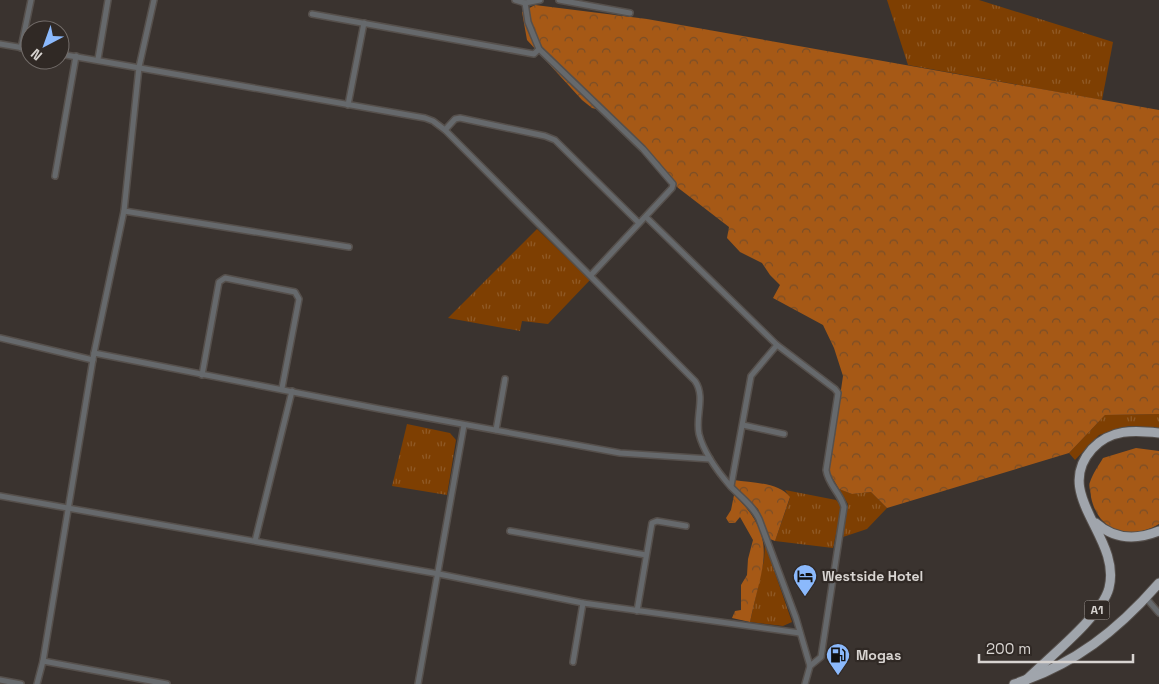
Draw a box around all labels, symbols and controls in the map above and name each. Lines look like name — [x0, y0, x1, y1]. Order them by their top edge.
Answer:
north arrow — [20, 20, 70, 70]
text: N — [27, 45, 46, 65]
hotel icon: Westside Hotel — [792, 563, 818, 597]
place label: Westside Hotel — [822, 567, 923, 585]
road number: A1 — [1084, 600, 1110, 620]
scale bar — [979, 632, 1133, 664]
text: 200 m — [986, 639, 1031, 658]
fuel station icon: Mogas — [825, 642, 851, 676]
place label: Mogas — [856, 646, 901, 664]

